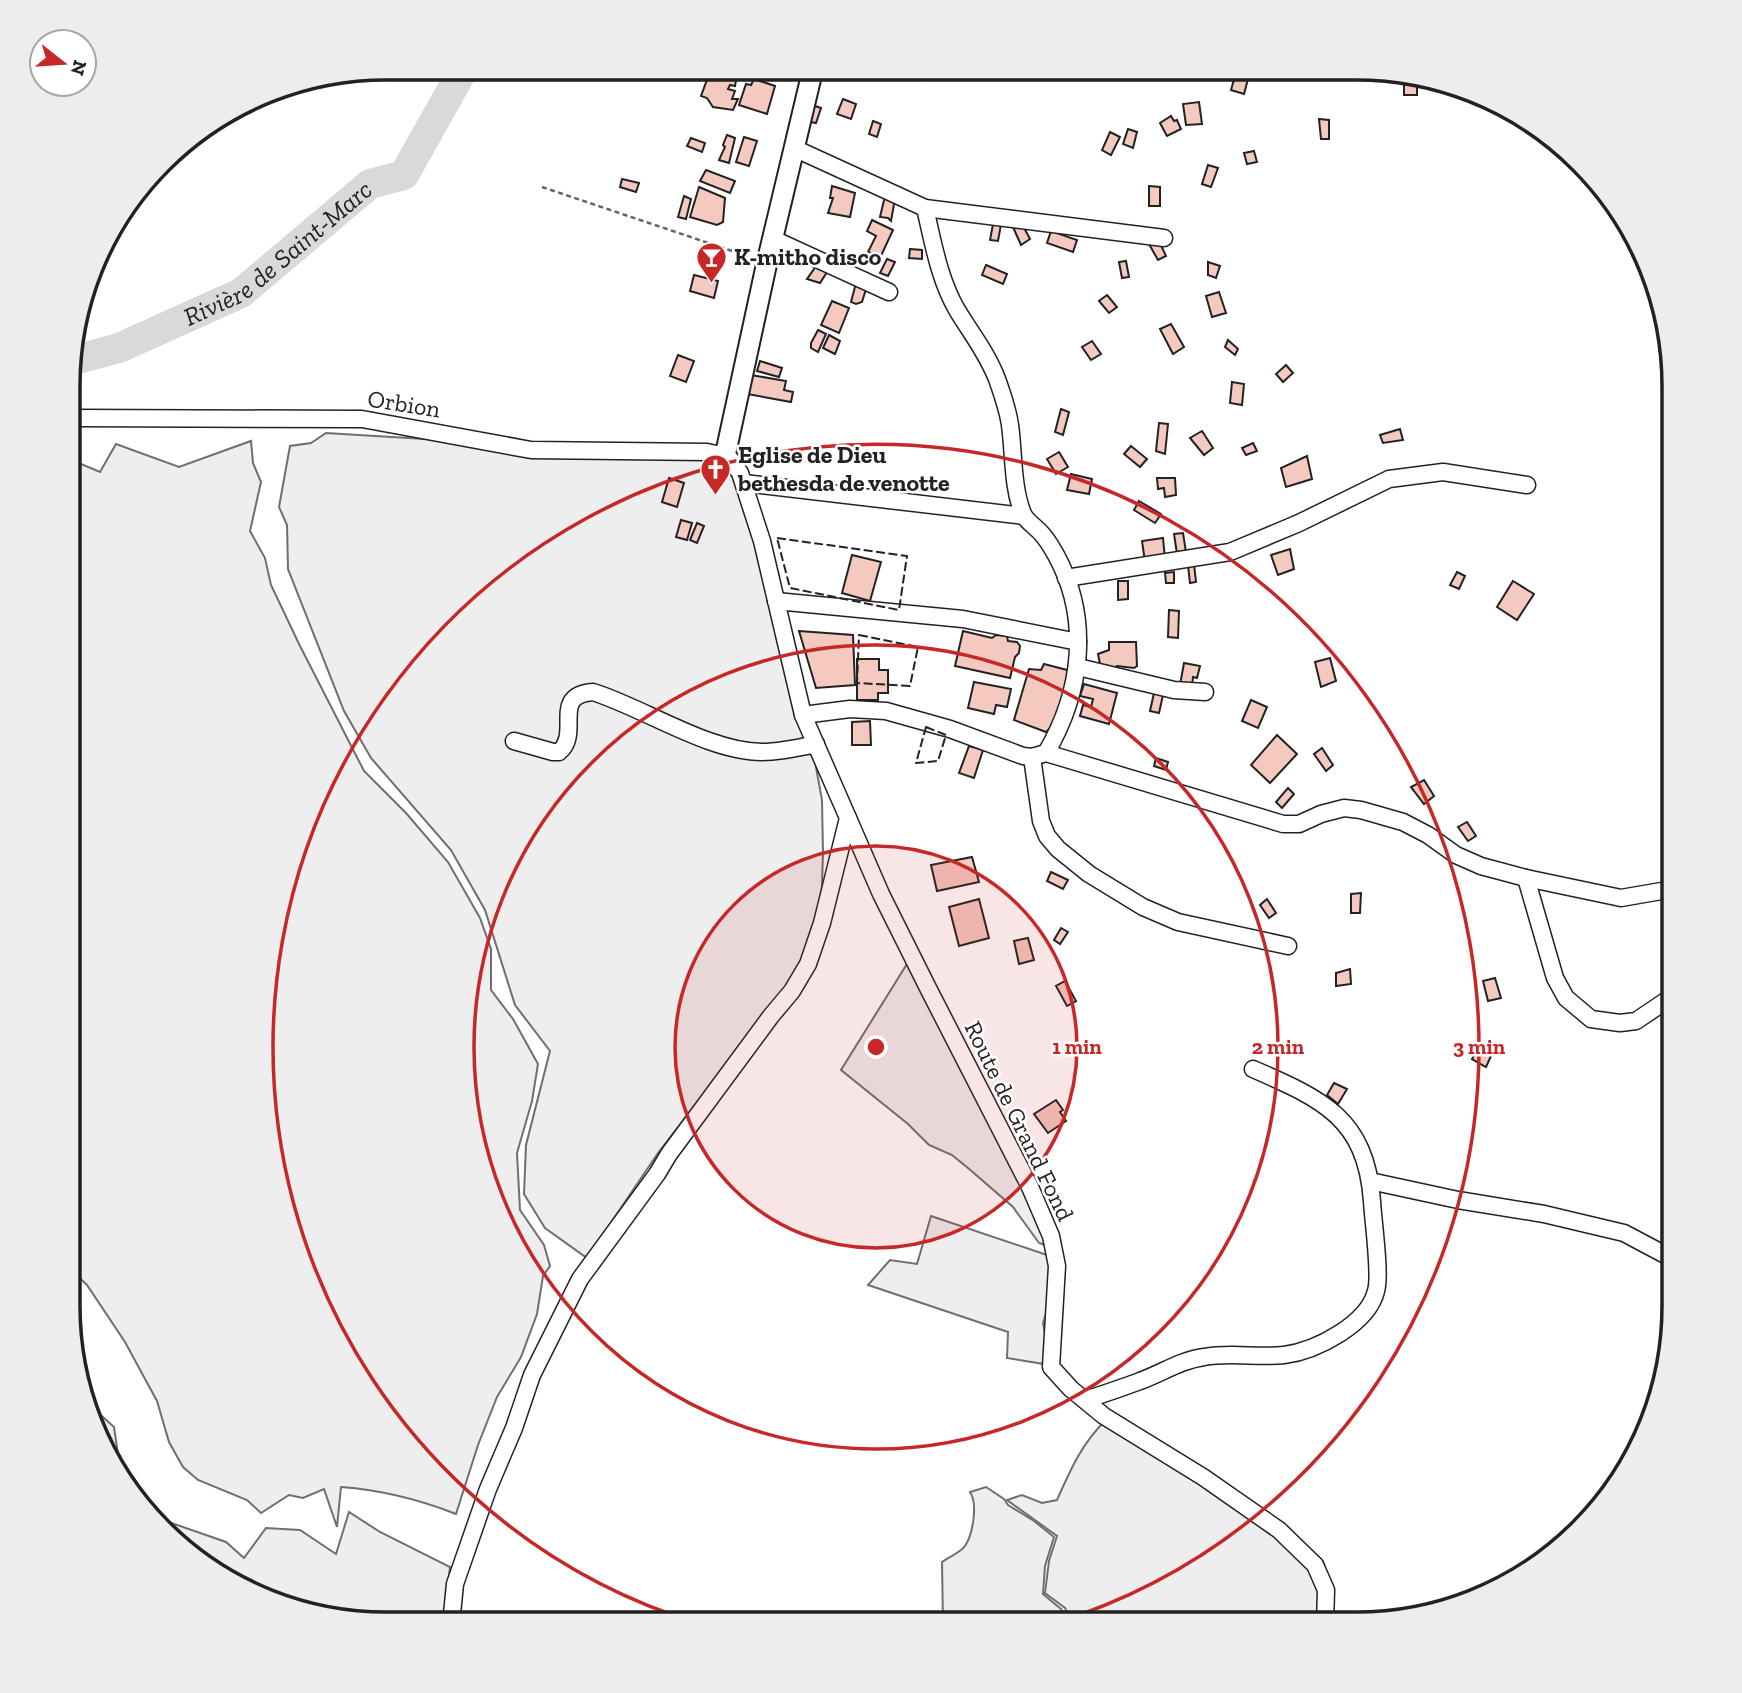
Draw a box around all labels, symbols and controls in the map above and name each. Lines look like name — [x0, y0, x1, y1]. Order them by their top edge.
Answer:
north arrow — [28, 28, 98, 98]
text: N — [66, 58, 92, 78]
water label: Rivière de Saint-Marc — [179, 173, 379, 333]
bar icon: K-mitho disco — [694, 240, 728, 284]
place label: K-mitho disco — [734, 242, 882, 271]
street label: Orbion — [366, 383, 443, 424]
place label: Eglise de Dieu bethesda de venotte — [737, 440, 950, 497]
church icon: Eglise de Dieu bethesda de venotte — [698, 452, 732, 496]
street label: Route de Grand Fond — [958, 1016, 1080, 1225]
text: 1 min — [1052, 1034, 1102, 1059]
text: 2 min — [1252, 1034, 1305, 1059]
text: 3 min — [1453, 1034, 1506, 1059]
centre of rings — [864, 1035, 888, 1059]

